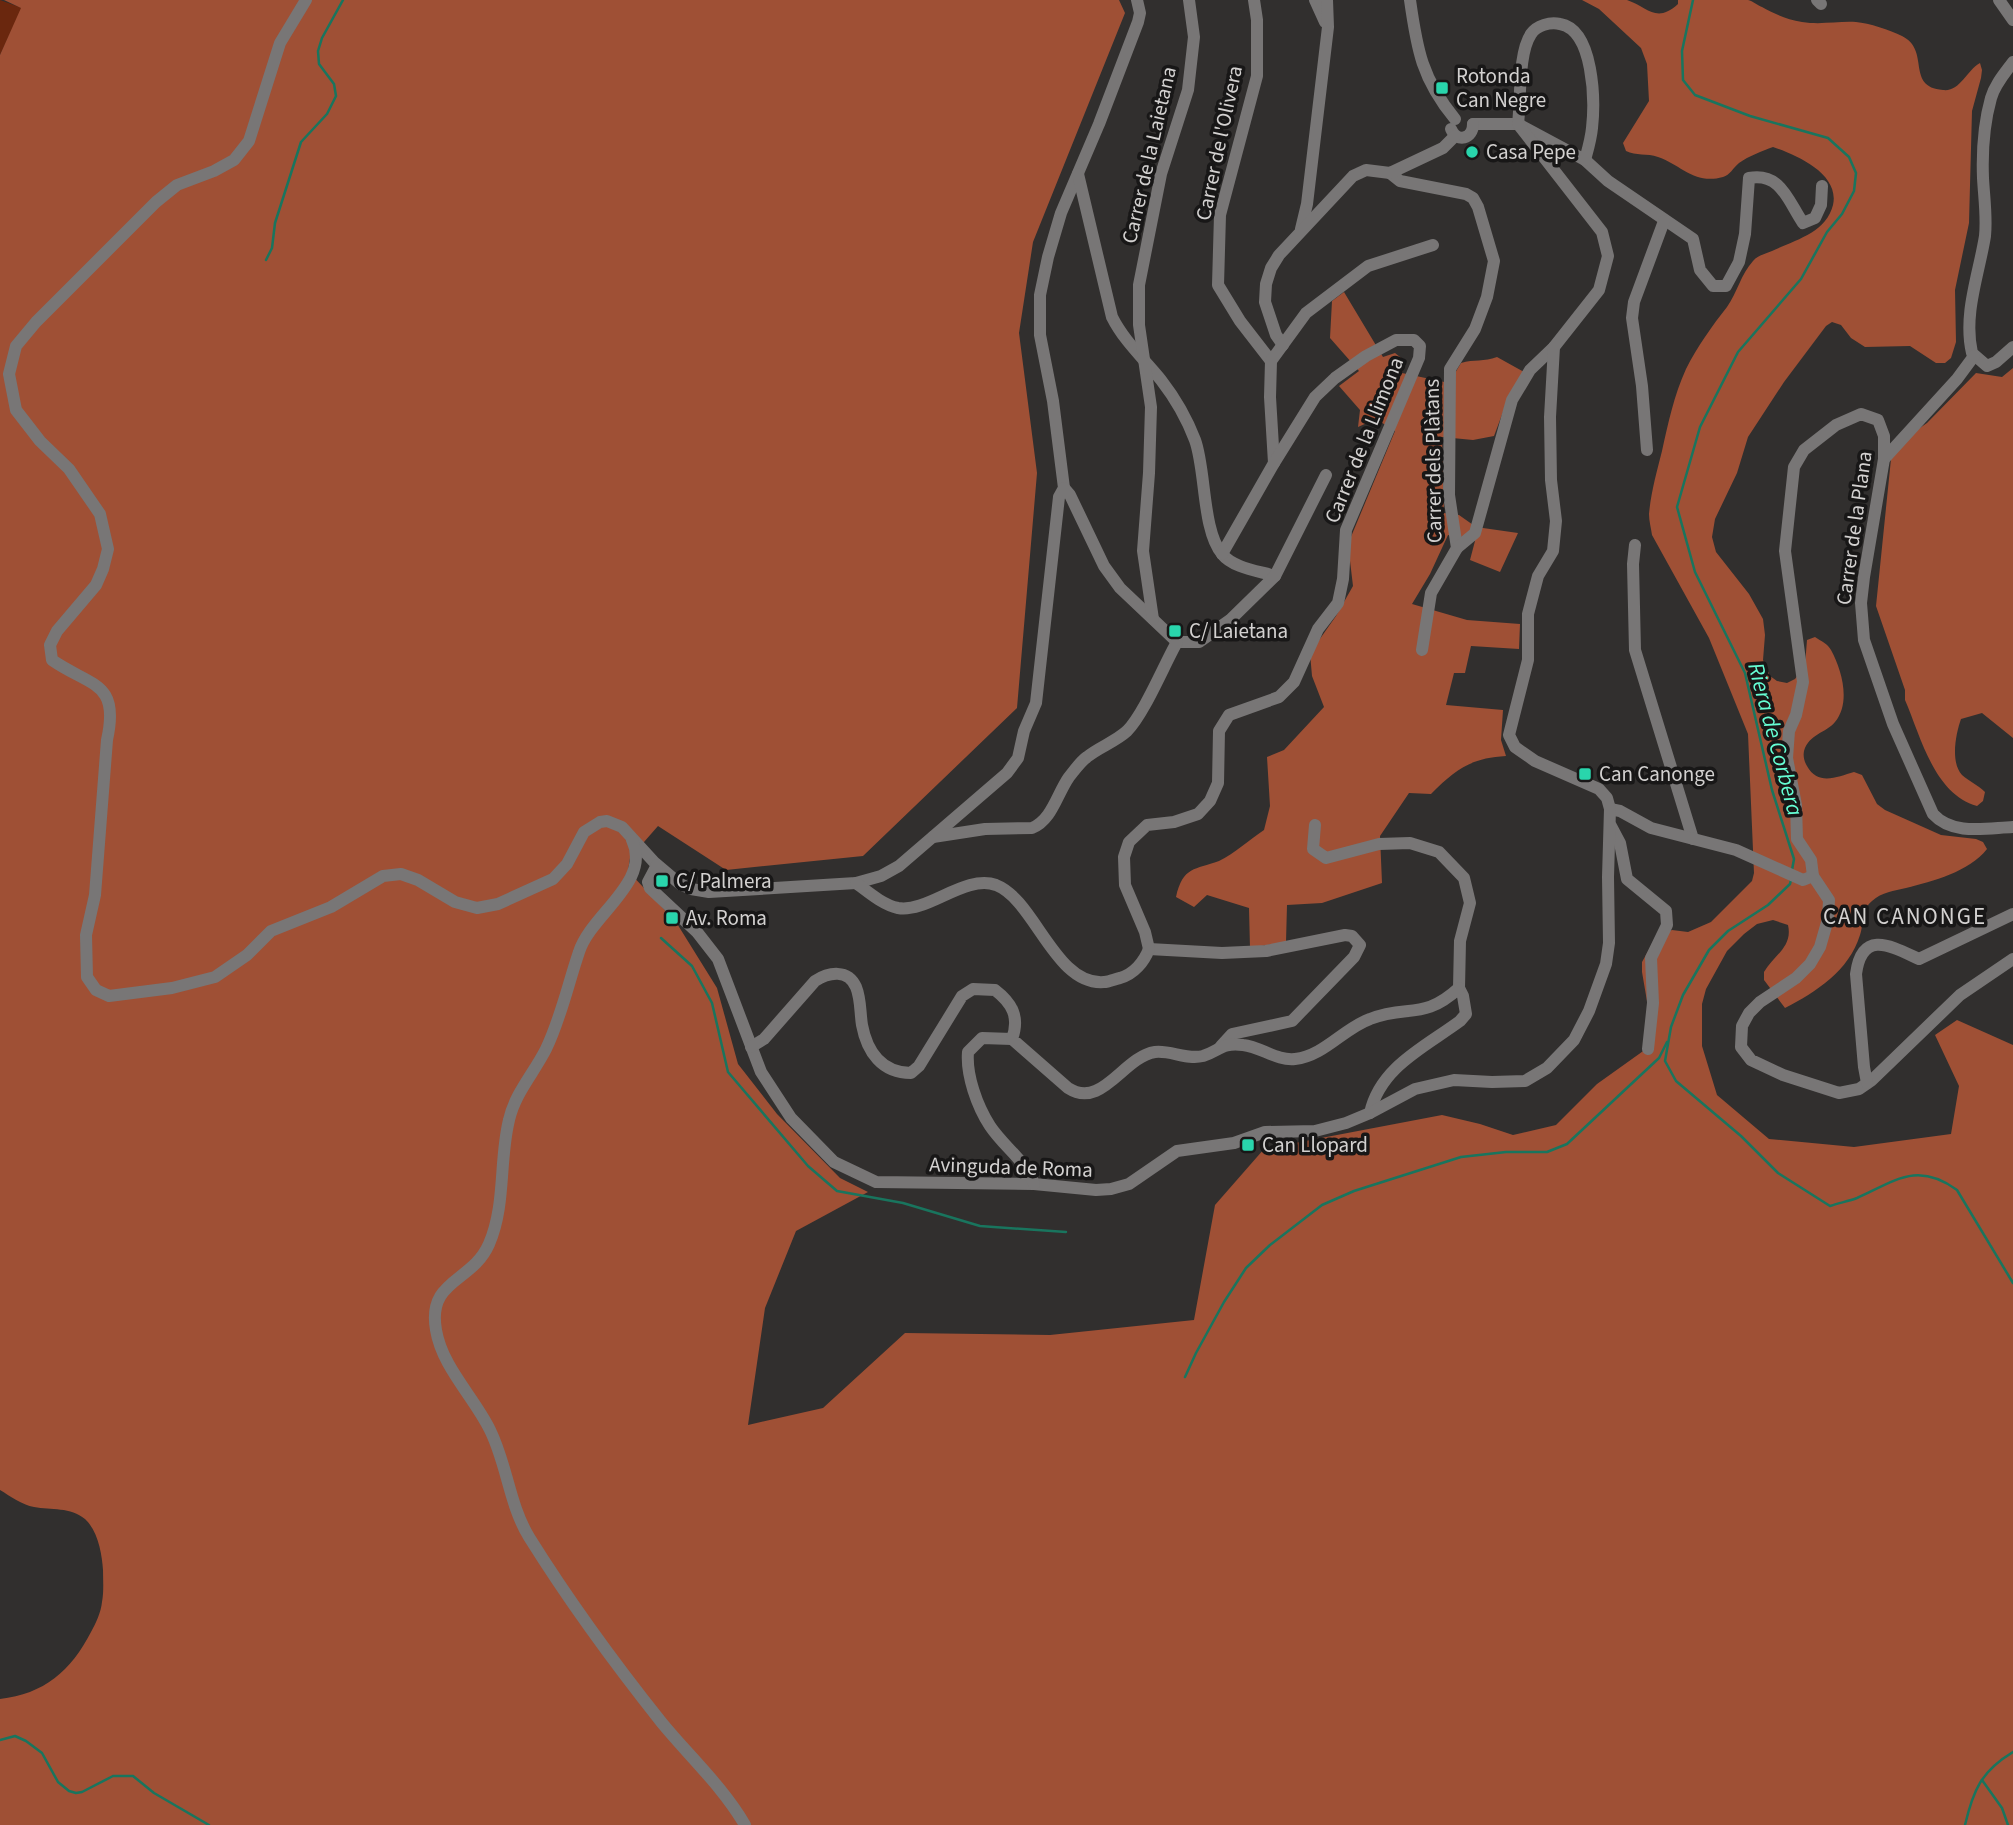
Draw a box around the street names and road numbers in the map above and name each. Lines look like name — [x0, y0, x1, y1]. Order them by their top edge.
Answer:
street label: Carrer de l'Olivera — [1188, 63, 1250, 223]
street label: Carrer de la Laietana — [1114, 64, 1184, 246]
street label: Carrer de la Llimona — [1317, 352, 1411, 528]
street label: Carrer dels Plàtans — [1417, 378, 1449, 543]
street label: Carrer de la Plana — [1828, 449, 1880, 607]
street label: Avinguda de Roma — [929, 1149, 1093, 1185]

